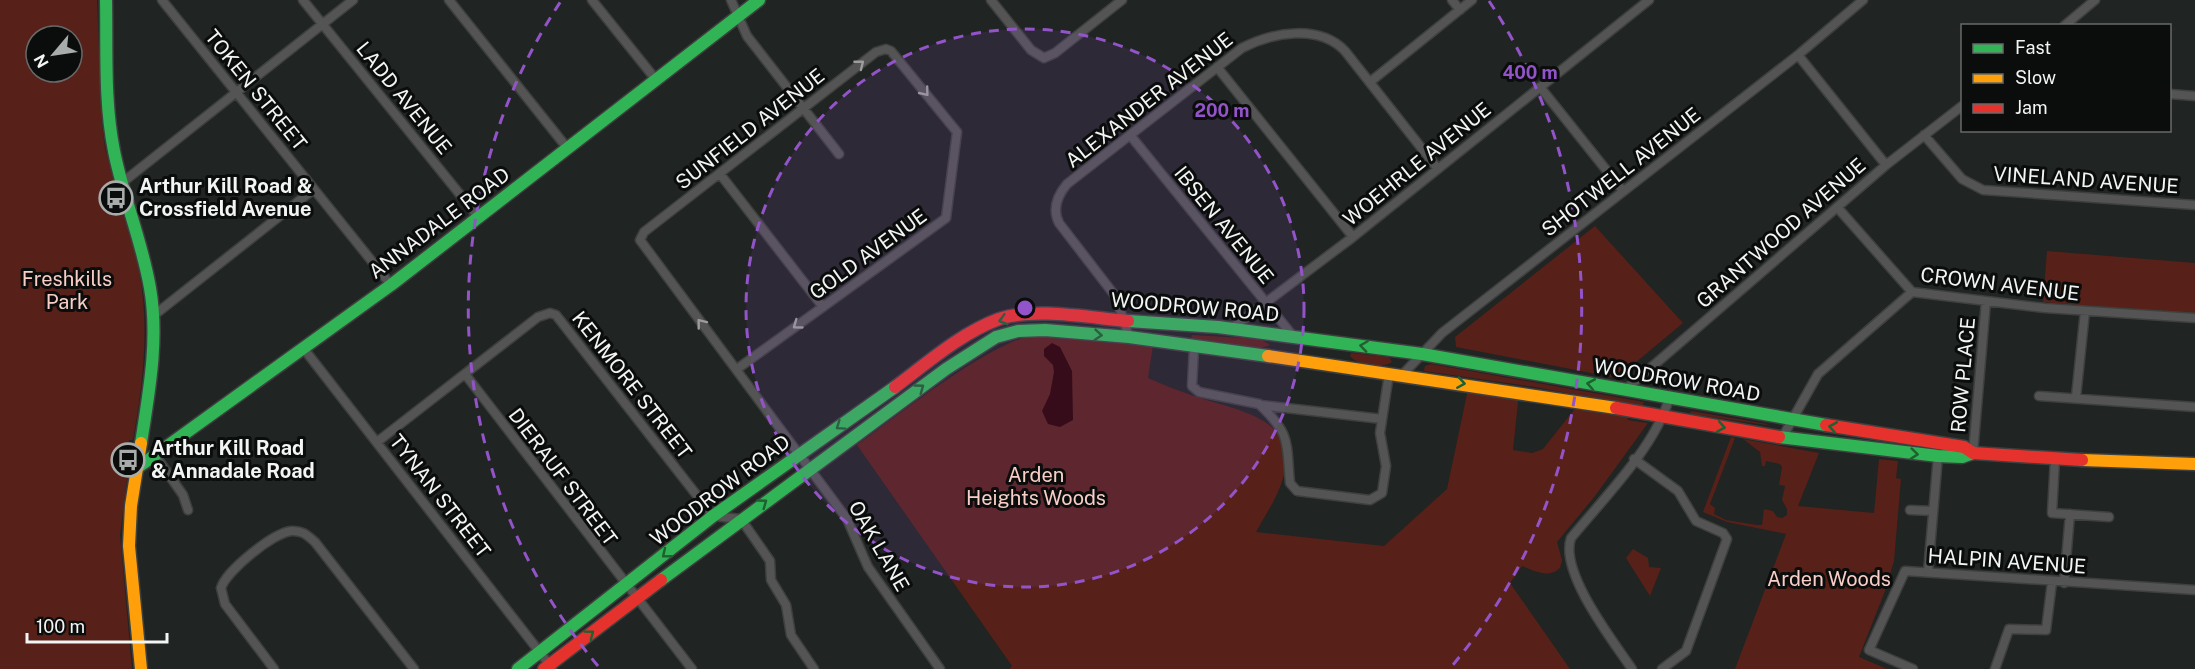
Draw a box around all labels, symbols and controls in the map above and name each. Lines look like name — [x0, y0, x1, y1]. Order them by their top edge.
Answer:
north arrow — [24, 24, 84, 84]
legend — [1961, 24, 2171, 132]
street label: TOKEN STREET — [200, 25, 312, 155]
street label: ALEXANDER AVENUE — [1061, 27, 1237, 173]
street label: LADD AVENUE — [351, 37, 457, 159]
text: Fast — [2015, 37, 2051, 58]
text: N — [30, 51, 53, 71]
one-way arrow — [854, 61, 865, 72]
text: 400 m — [1502, 62, 1558, 83]
street label: SUNFIELD AVENUE — [671, 63, 829, 195]
text: Slow — [2015, 67, 2056, 88]
one-way arrow — [917, 85, 928, 96]
street label: WOEHRLE AVENUE — [1338, 97, 1496, 231]
text: Jam — [2015, 97, 2048, 118]
text: 200 m — [1195, 100, 1249, 121]
street label: SHOTWELL AVENUE — [1537, 103, 1705, 241]
street label: GRANTWOOD AVENUE — [1692, 153, 1870, 313]
street label: IBSEN AVENUE — [1169, 161, 1279, 289]
street label: ANNADALE ROAD — [364, 162, 514, 284]
street label: VINELAND AVENUE — [1992, 162, 2180, 198]
place label: Arthur Kill Road & Crossfield Avenue — [139, 174, 312, 221]
bus stop icon: Arthur Kill Road & Crossfield Avenue — [98, 180, 134, 216]
street label: GOLD AVENUE — [805, 203, 931, 305]
street label: CROWN AVENUE — [1919, 262, 2081, 306]
park label: Freshkills Park — [22, 267, 112, 314]
street label: WOODROW ROAD — [1110, 288, 1280, 326]
centre of rings — [1015, 298, 1035, 318]
street label: KENMORE STREET — [567, 307, 697, 463]
one-way arrow — [998, 313, 1008, 326]
street label: ROW PLACE — [1946, 316, 1980, 434]
one-way arrow — [698, 318, 709, 329]
one-way arrow — [793, 318, 804, 329]
one-way arrow — [1094, 328, 1103, 341]
one-way arrow — [1360, 340, 1369, 352]
street label: WOODROW ROAD — [1592, 354, 1762, 406]
one-way arrow — [1456, 377, 1465, 389]
one-way arrow — [1587, 378, 1597, 391]
one-way arrow — [913, 384, 924, 395]
street label: DIERAUF STREET — [504, 404, 622, 550]
one-way arrow — [836, 419, 847, 430]
one-way arrow — [1716, 420, 1726, 433]
one-way arrow — [1829, 422, 1838, 434]
street label: TYNAN STREET — [384, 430, 496, 562]
street label: WOODROW ROAD — [645, 430, 795, 550]
place label: Arthur Kill Road & Annadale Road — [151, 436, 315, 483]
bus stop icon: Arthur Kill Road & Annadale Road — [110, 442, 146, 478]
one-way arrow — [1910, 447, 1919, 460]
park label: Arden Heights Woods — [966, 463, 1106, 510]
street label: OAK LANE — [844, 497, 914, 595]
one-way arrow — [756, 499, 767, 510]
street label: HALPIN AVENUE — [1927, 543, 2087, 579]
one-way arrow — [662, 547, 673, 558]
park label: Arden Woods — [1767, 567, 1891, 591]
scale bar — [27, 606, 166, 644]
text: 100 m — [36, 616, 85, 637]
one-way arrow — [584, 630, 595, 641]

